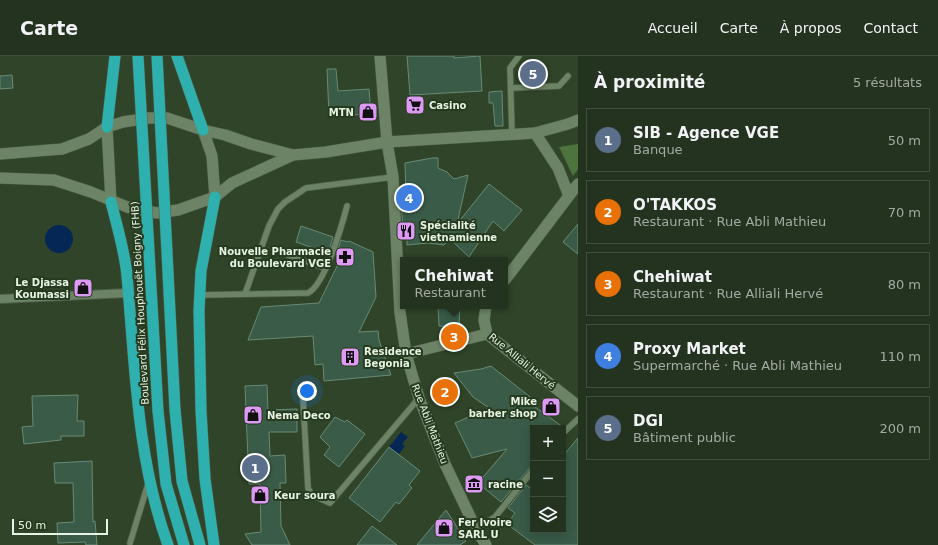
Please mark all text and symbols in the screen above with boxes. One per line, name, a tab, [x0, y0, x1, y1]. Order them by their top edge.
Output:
text: Carte	[20, 17, 78, 39]
text: Accueil	[648, 20, 698, 36]
text: Carte	[720, 20, 758, 36]
text: À propos	[780, 20, 842, 36]
text: Contact	[864, 20, 918, 36]
pin: 5	[520, 59, 546, 89]
text: À proximité	[594, 72, 705, 92]
text: 5 résultats	[853, 75, 922, 90]
supermarket icon: Casino	[404, 94, 426, 116]
place label: Casino	[429, 100, 467, 111]
shop icon: MTN	[357, 101, 379, 123]
place label: MTN	[329, 107, 354, 118]
text: SIB - Agence VGE	[633, 124, 779, 142]
text: 1	[603, 133, 613, 148]
text: 50 m	[888, 133, 921, 148]
text: Banque	[633, 142, 683, 157]
pin: 4	[396, 183, 422, 213]
text: O'TAKKOS	[633, 196, 717, 214]
street label: Boulevard Félix Houphouët Boigny (FHB)	[129, 201, 151, 405]
text: 2	[603, 205, 613, 220]
text: 70 m	[888, 205, 921, 220]
text: Restaurant · Rue Abli Mathieu	[633, 214, 826, 229]
restaurant icon: Spécialité vietnamienne	[395, 220, 417, 242]
place label: Spécialité vietnamienne	[420, 220, 497, 243]
place label: Nouvelle Pharmacie du Boulevard VGE	[219, 246, 331, 269]
pharmacy icon: Nouvelle Pharmacie du Boulevard VGE	[334, 246, 356, 268]
popup	[400, 257, 508, 309]
text: Chehiwat	[415, 267, 493, 285]
text: Chehiwat	[633, 268, 712, 286]
place label: Le Djassa Koumassi	[15, 277, 69, 300]
shop icon: Le Djassa Koumassi	[72, 277, 94, 299]
text: 3	[603, 277, 613, 292]
text: 80 m	[888, 277, 921, 292]
text: Restaurant	[415, 285, 486, 300]
text: Restaurant · Rue Alliali Hervé	[633, 286, 823, 301]
pin: 3	[441, 322, 467, 352]
street label: Rue Alliali Hervé	[487, 331, 557, 391]
text: Proxy Market	[633, 340, 746, 358]
building icon: Residence Begonia	[339, 346, 361, 368]
place label: Residence Begonia	[364, 346, 422, 369]
text: 4	[603, 349, 613, 364]
text: 110 m	[879, 349, 921, 364]
text: Supermarché · Rue Abli Mathieu	[633, 358, 842, 373]
pin: 2	[432, 377, 458, 407]
your location	[297, 381, 317, 401]
street label: Rue Abli Mathieu	[410, 383, 450, 465]
place label: Mike barber shop	[469, 396, 537, 419]
shop icon: Mike barber shop	[540, 396, 562, 418]
shop icon: Nema Deco	[242, 404, 264, 426]
place label: Nema Deco	[267, 410, 331, 421]
text: DGI	[633, 412, 663, 430]
text: 5	[603, 421, 613, 436]
text: 200 m	[879, 421, 921, 436]
map controls	[530, 425, 566, 533]
button: +	[530, 425, 566, 461]
text: Bâtiment public	[633, 430, 736, 445]
pin: 1	[242, 453, 268, 483]
button: −	[530, 461, 566, 497]
museum icon: racine	[463, 473, 485, 495]
place label: racine	[488, 479, 523, 490]
shop icon: Keur soura	[249, 484, 271, 506]
place label: Keur soura	[274, 490, 336, 501]
button: layers	[530, 497, 566, 533]
scale bar	[12, 517, 108, 536]
shop icon: Fer Ivoire SARL U	[433, 517, 455, 539]
place label: Fer Ivoire SARL U	[458, 517, 512, 540]
text: 50 m	[18, 519, 46, 532]

